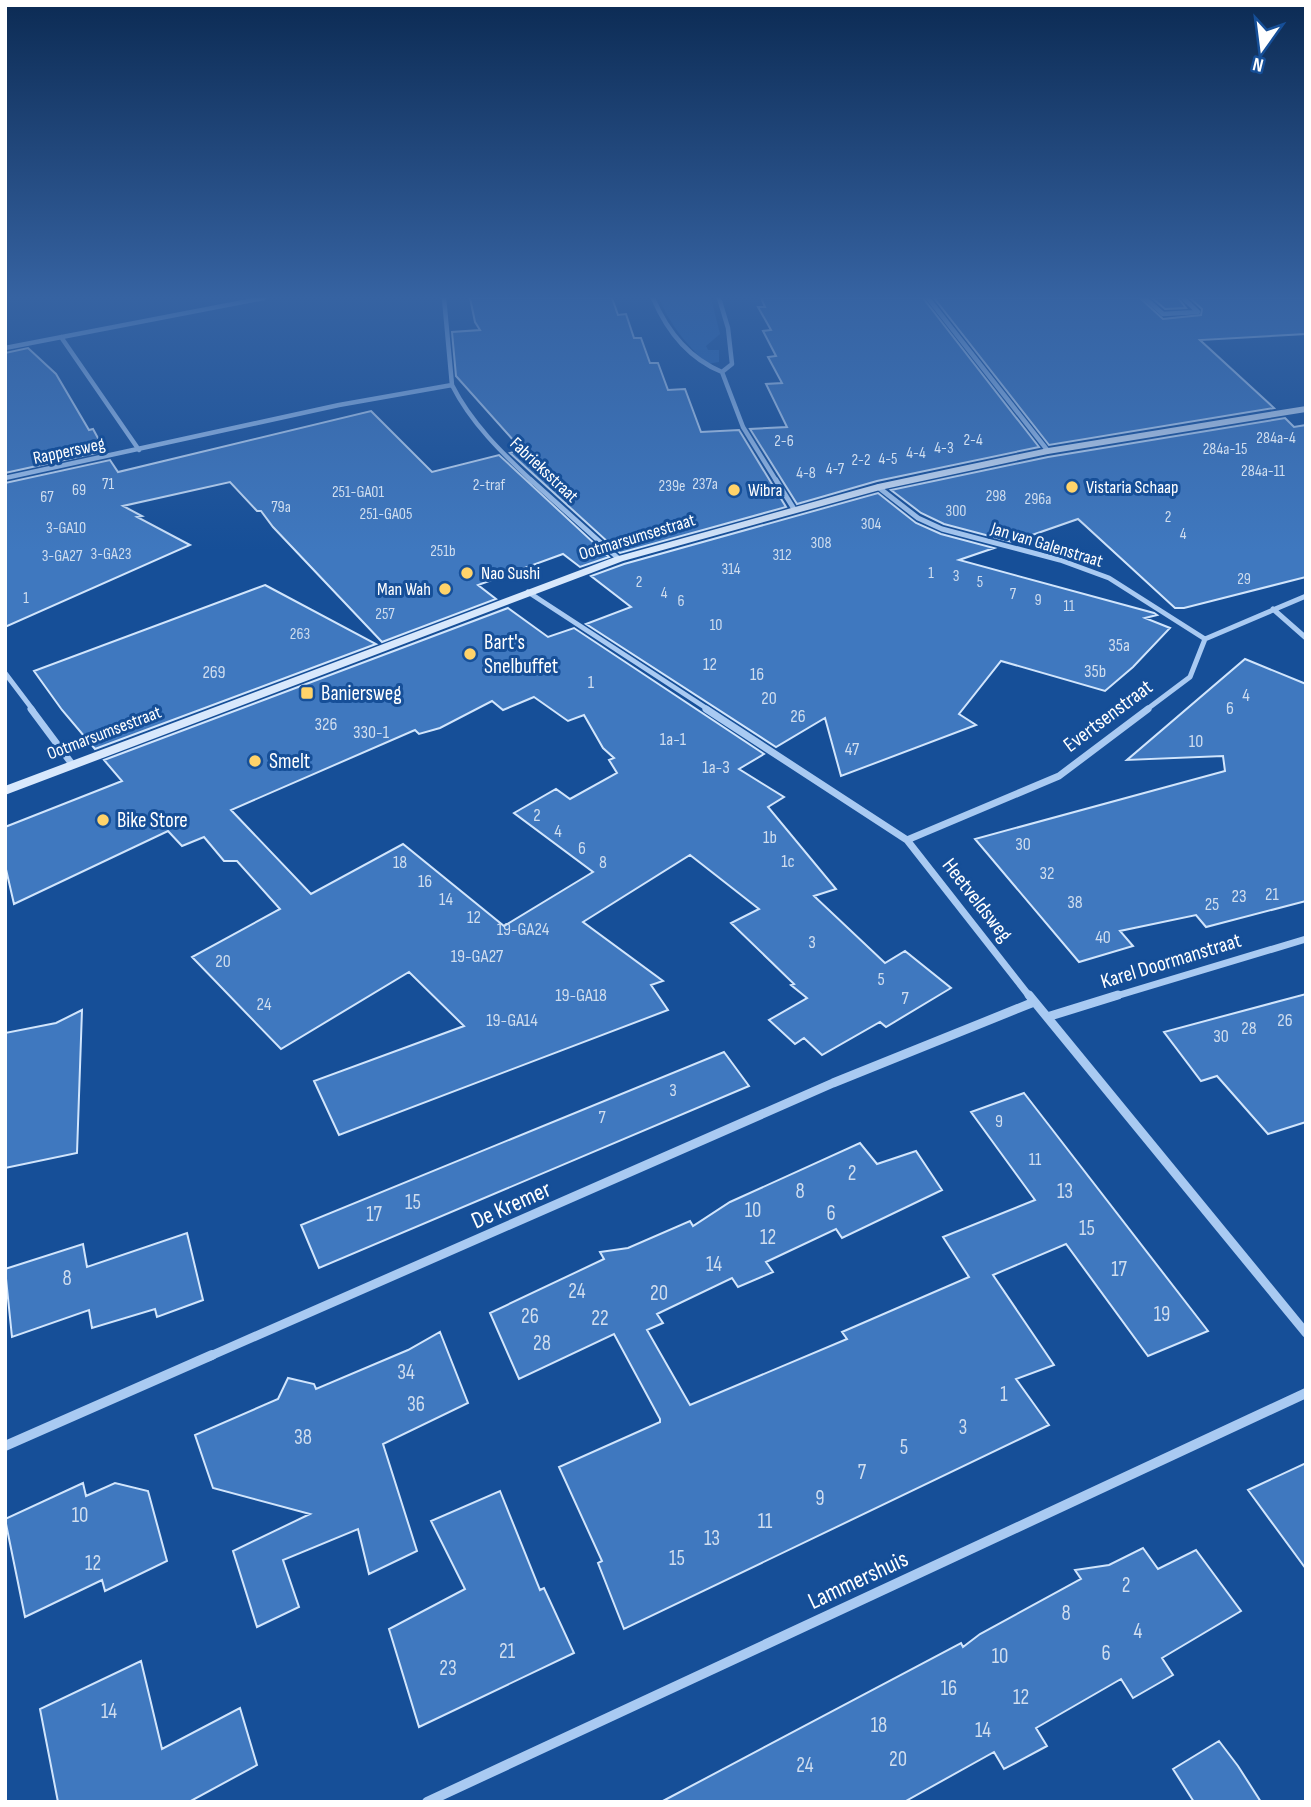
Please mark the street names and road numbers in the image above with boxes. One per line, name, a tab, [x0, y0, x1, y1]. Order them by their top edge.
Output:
street label: Rappersweg	[31, 433, 107, 469]
street label: Fabrieksstraat	[505, 433, 583, 507]
street label: Ootmarsumsestraat	[576, 509, 698, 565]
street label: Jan van Galenstraat	[988, 518, 1106, 572]
street label: Evertsenstraat	[1059, 674, 1157, 758]
street label: Ootmarsumsestraat	[44, 701, 165, 764]
street label: Heetveldsweg	[937, 853, 1017, 947]
street label: Karel Doormanstraat	[1098, 928, 1244, 994]
street label: De Kremer	[467, 1175, 555, 1235]
street label: Lammershuis	[803, 1544, 913, 1616]

